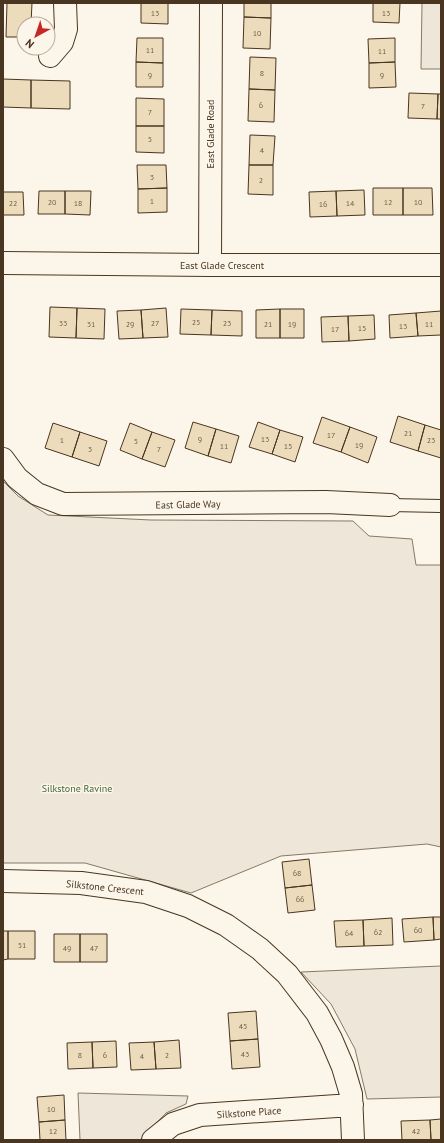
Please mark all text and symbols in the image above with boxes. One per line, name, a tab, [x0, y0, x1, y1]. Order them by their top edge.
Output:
house number: 13	[151, 8, 159, 18]
house number: 13	[382, 8, 390, 18]
north arrow	[16, 16, 56, 56]
house number: 10	[253, 28, 262, 38]
text: N	[22, 36, 37, 51]
house number: 11	[146, 45, 154, 55]
house number: 11	[378, 46, 386, 56]
house number: 8	[260, 68, 264, 78]
house number: 9	[148, 70, 152, 80]
house number: 9	[380, 70, 384, 80]
street label: East Glade Road	[204, 100, 217, 168]
house number: 6	[259, 100, 263, 110]
house number: 7	[421, 101, 425, 111]
house number: 7	[148, 107, 152, 117]
house number: 5	[148, 134, 152, 144]
house number: 4	[260, 145, 265, 155]
house number: 3	[150, 172, 154, 182]
house number: 2	[259, 175, 263, 185]
house number: 1	[150, 196, 154, 206]
house number: 20	[48, 197, 57, 207]
house number: 12	[384, 197, 392, 207]
house number: 10	[414, 197, 423, 207]
house number: 22	[9, 198, 17, 208]
house number: 18	[74, 198, 82, 208]
house number: 14	[346, 198, 355, 208]
house number: 16	[319, 199, 327, 209]
street label: East Glade Crescent	[180, 259, 265, 272]
house number: 25	[192, 317, 200, 327]
house number: 33	[59, 318, 67, 328]
house number: 27	[151, 318, 159, 328]
house number: 23	[223, 318, 231, 328]
house number: 31	[87, 319, 95, 329]
house number: 29	[126, 319, 134, 329]
house number: 21	[264, 319, 272, 329]
house number: 19	[288, 319, 296, 329]
house number: 11	[425, 319, 433, 329]
house number: 13	[399, 321, 407, 331]
house number: 15	[358, 323, 366, 333]
house number: 17	[331, 324, 339, 334]
house number: 21	[404, 428, 412, 438]
house number: 17	[327, 430, 335, 440]
house number: 9	[198, 434, 202, 444]
house number: 13	[261, 434, 269, 444]
house number: 1	[60, 435, 64, 445]
house number: 23	[427, 435, 435, 445]
house number: 5	[134, 436, 138, 446]
house number: 19	[355, 440, 363, 450]
house number: 11	[220, 441, 228, 451]
house number: 15	[284, 441, 292, 451]
house number: 3	[88, 444, 92, 454]
house number: 7	[157, 444, 161, 454]
street label: East Glade Way	[155, 497, 221, 512]
park label: Silkstone Ravine	[42, 782, 112, 795]
house number: 68	[293, 868, 301, 878]
street label: Silkstone Crescent	[65, 877, 145, 898]
house number: 66	[296, 894, 304, 904]
house number: 60	[414, 925, 423, 935]
house number: 62	[374, 927, 382, 937]
house number: 64	[345, 928, 354, 938]
house number: 51	[18, 940, 26, 950]
house number: 49	[63, 943, 71, 953]
house number: 47	[90, 943, 98, 953]
house number: 45	[239, 1021, 247, 1031]
house number: 43	[241, 1049, 249, 1059]
house number: 8	[78, 1050, 82, 1060]
house number: 6	[103, 1050, 107, 1060]
house number: 2	[165, 1050, 169, 1060]
house number: 4	[140, 1051, 145, 1061]
house number: 10	[47, 1104, 56, 1114]
street label: Silkstone Place	[216, 1104, 282, 1121]
house number: 12	[49, 1126, 57, 1136]
house number: 42	[412, 1126, 420, 1136]

